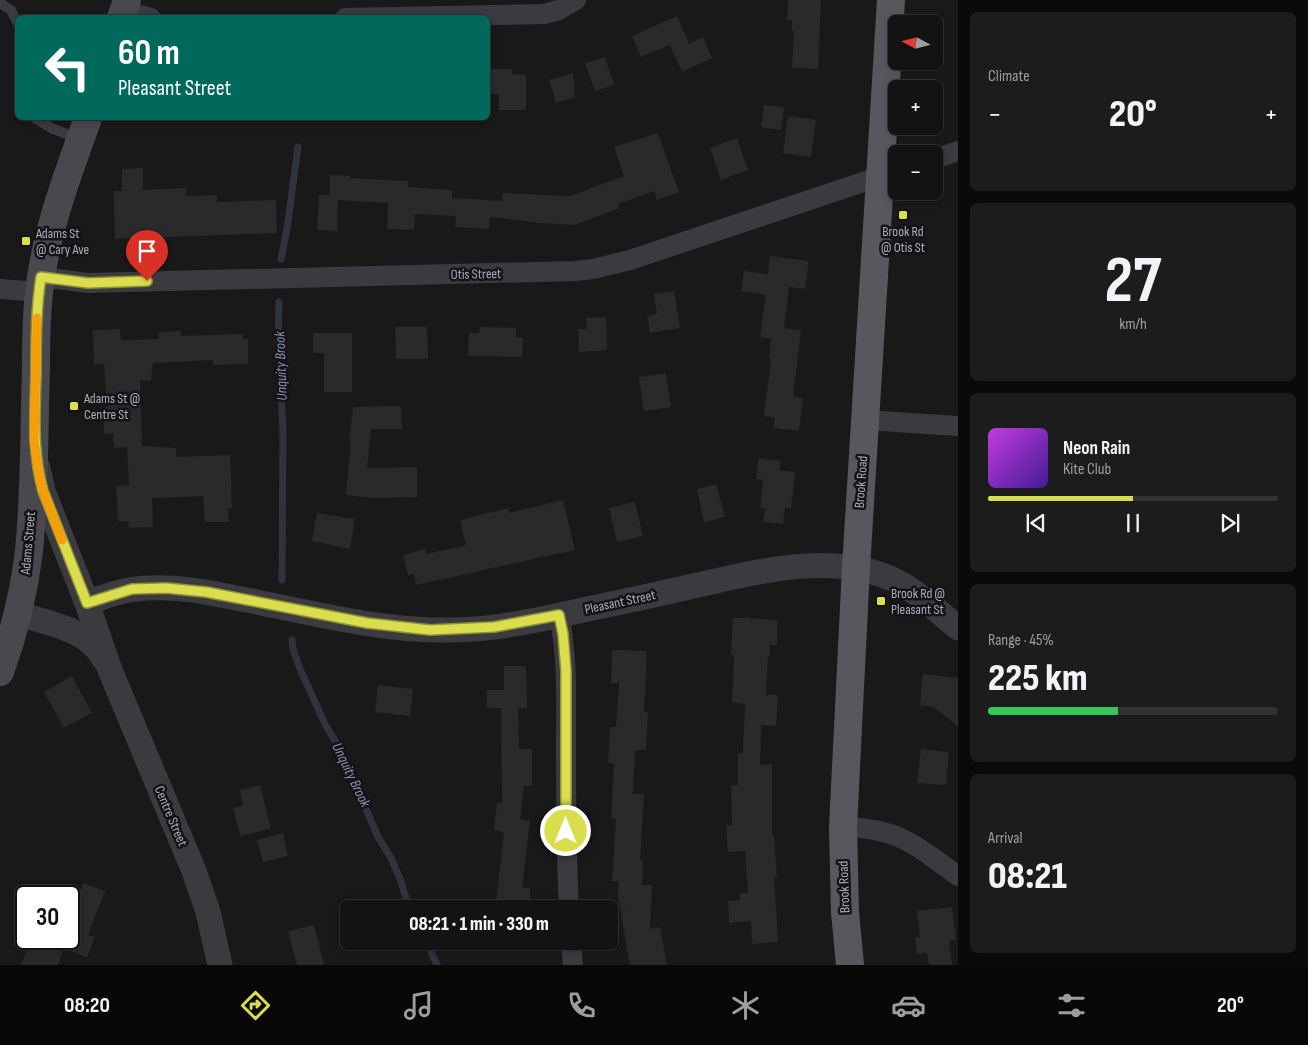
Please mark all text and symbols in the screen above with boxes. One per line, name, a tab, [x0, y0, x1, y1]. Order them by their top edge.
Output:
north arrow	[888, 15, 942, 70]
map controls	[888, 15, 943, 200]
text: 60 m	[118, 32, 180, 75]
icon: left	[35, 35, 100, 100]
text: Climate	[988, 67, 1030, 86]
text: Pleasant Street	[118, 75, 231, 102]
button: +	[888, 80, 943, 135]
text: 20°	[1109, 92, 1157, 137]
text: −	[988, 98, 1002, 131]
text: +	[1264, 98, 1278, 131]
button: −	[888, 145, 943, 200]
marker: Brook Rd @ Otis St	[897, 209, 909, 221]
place label: Brook Rd @ Otis St	[881, 223, 925, 256]
place label: Adams St @ Cary Ave	[35, 225, 89, 258]
pin	[126, 230, 168, 281]
marker: Adams St @ Cary Ave	[20, 235, 32, 247]
icon: arrive	[133, 237, 161, 265]
text: 27	[1105, 243, 1161, 321]
street label: Otis Street	[451, 265, 501, 283]
text: km/h	[1119, 315, 1147, 334]
water label: Unquity Brook	[270, 331, 292, 401]
place label: Adams St @ Centre St	[83, 390, 140, 423]
marker: Adams St @ Centre St	[68, 400, 80, 412]
text: Neon Rain	[1063, 437, 1130, 460]
street label: Brook Road	[851, 455, 871, 509]
text: Kite Club	[1063, 460, 1111, 479]
icon: previous	[1022, 509, 1050, 537]
icon: pause	[1119, 509, 1147, 537]
icon: next	[1216, 509, 1244, 537]
street label: Adams Street	[17, 511, 39, 576]
place label: Brook Rd @ Pleasant St	[891, 585, 945, 618]
street label: Pleasant Street	[583, 586, 657, 618]
marker: Brook Rd @ Pleasant St	[875, 595, 887, 607]
text: Range · 45%	[988, 631, 1054, 650]
text: 225 km	[988, 656, 1088, 701]
water label: Unquity Brook	[327, 740, 375, 811]
street label: Centre Street	[151, 783, 191, 849]
position arrow	[539, 804, 591, 856]
text: Arrival	[988, 829, 1022, 848]
text: 08:21	[988, 854, 1067, 899]
street label: Brook Road	[835, 860, 853, 914]
speed limit sign: 30	[15, 885, 80, 950]
text: 08:21 · 1 min · 330 m	[409, 913, 549, 936]
icon: directions	[238, 988, 273, 1023]
icon: music	[401, 988, 436, 1023]
icon: phone	[564, 988, 599, 1023]
icon: climate	[728, 988, 763, 1023]
icon: car	[891, 988, 926, 1023]
icon: filters	[1054, 988, 1089, 1023]
text: 08:20	[64, 992, 110, 1019]
text: 20°	[1217, 992, 1244, 1019]

